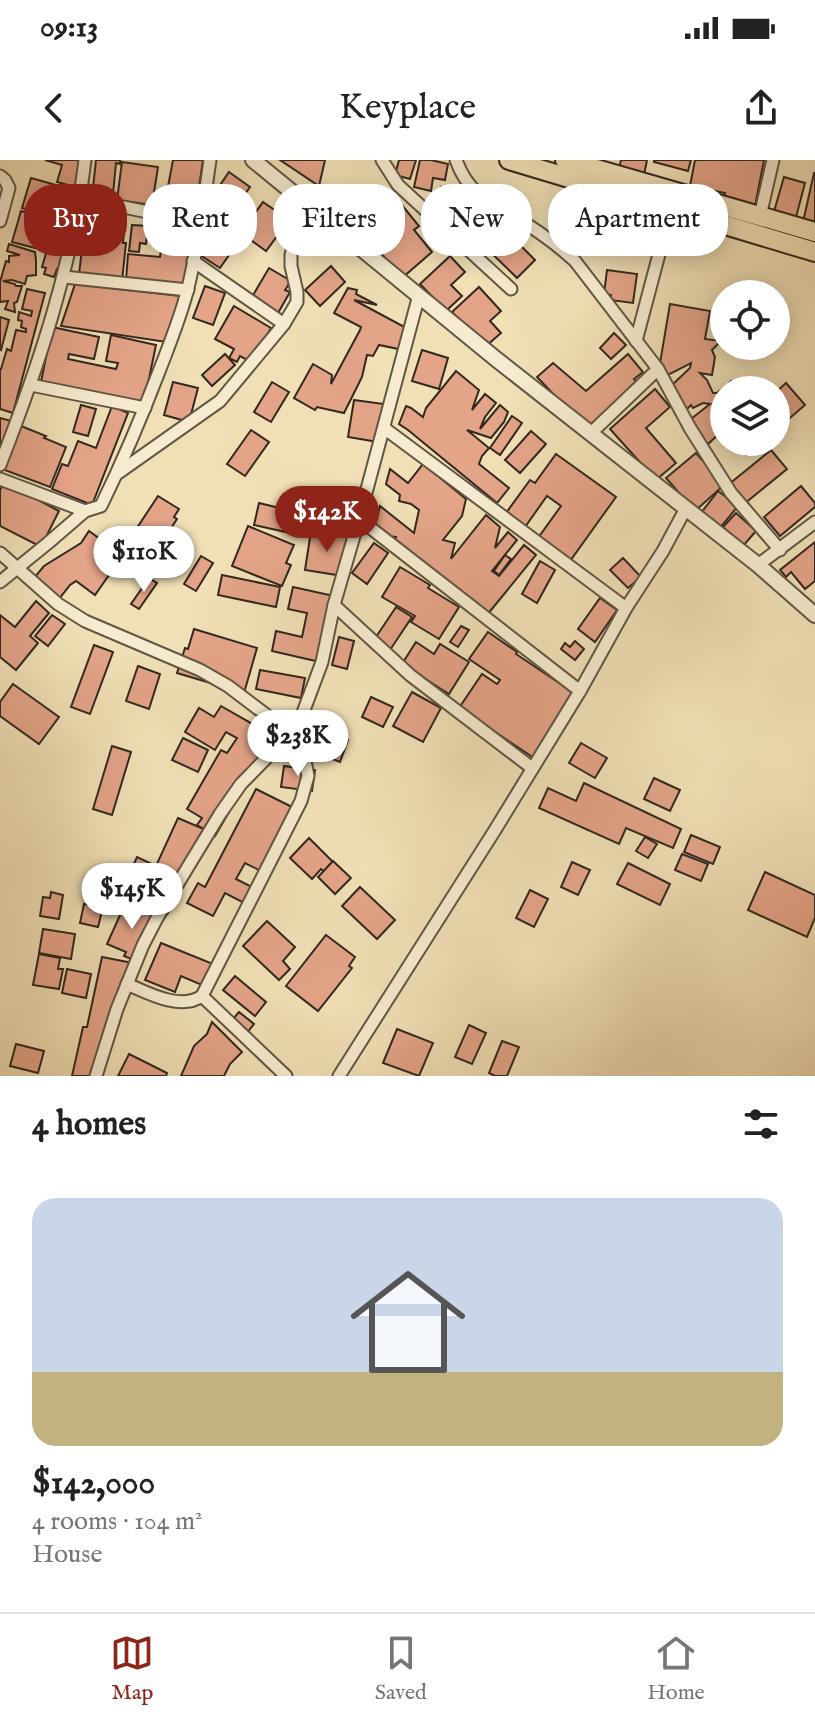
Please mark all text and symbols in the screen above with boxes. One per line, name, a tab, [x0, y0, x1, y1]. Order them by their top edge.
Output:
text: 09:13	[40, 9, 98, 47]
text: Keyplace	[339, 85, 476, 131]
icon: back	[32, 86, 76, 130]
icon: share	[739, 86, 783, 130]
chip: Buy	[24, 184, 127, 256]
chip: Rent	[143, 184, 257, 256]
chip: Filters	[273, 184, 405, 256]
chip: New	[421, 184, 532, 256]
chip: Apartment	[548, 184, 728, 256]
map controls	[710, 280, 790, 456]
button: locate	[710, 280, 790, 360]
button: layers	[710, 376, 790, 456]
pin: $142K	[271, 486, 383, 554]
text: $142K	[293, 495, 361, 528]
pin: $110K	[88, 526, 200, 594]
text: $110K	[111, 535, 177, 568]
pin: $238K	[242, 710, 354, 778]
text: $238K	[265, 719, 331, 752]
pin: $145K	[76, 863, 188, 931]
text: $145K	[100, 872, 164, 905]
icon: filters	[739, 1102, 783, 1146]
text: 4 homes	[32, 1103, 146, 1146]
icon: home	[336, 1250, 480, 1394]
text: $142,000	[32, 1462, 155, 1505]
text: 4 rooms · 104 m²	[32, 1505, 202, 1538]
text: House	[32, 1538, 102, 1571]
tab: Map	[110, 1631, 154, 1707]
tab: Saved	[375, 1631, 427, 1707]
tab: Home	[647, 1631, 705, 1707]

